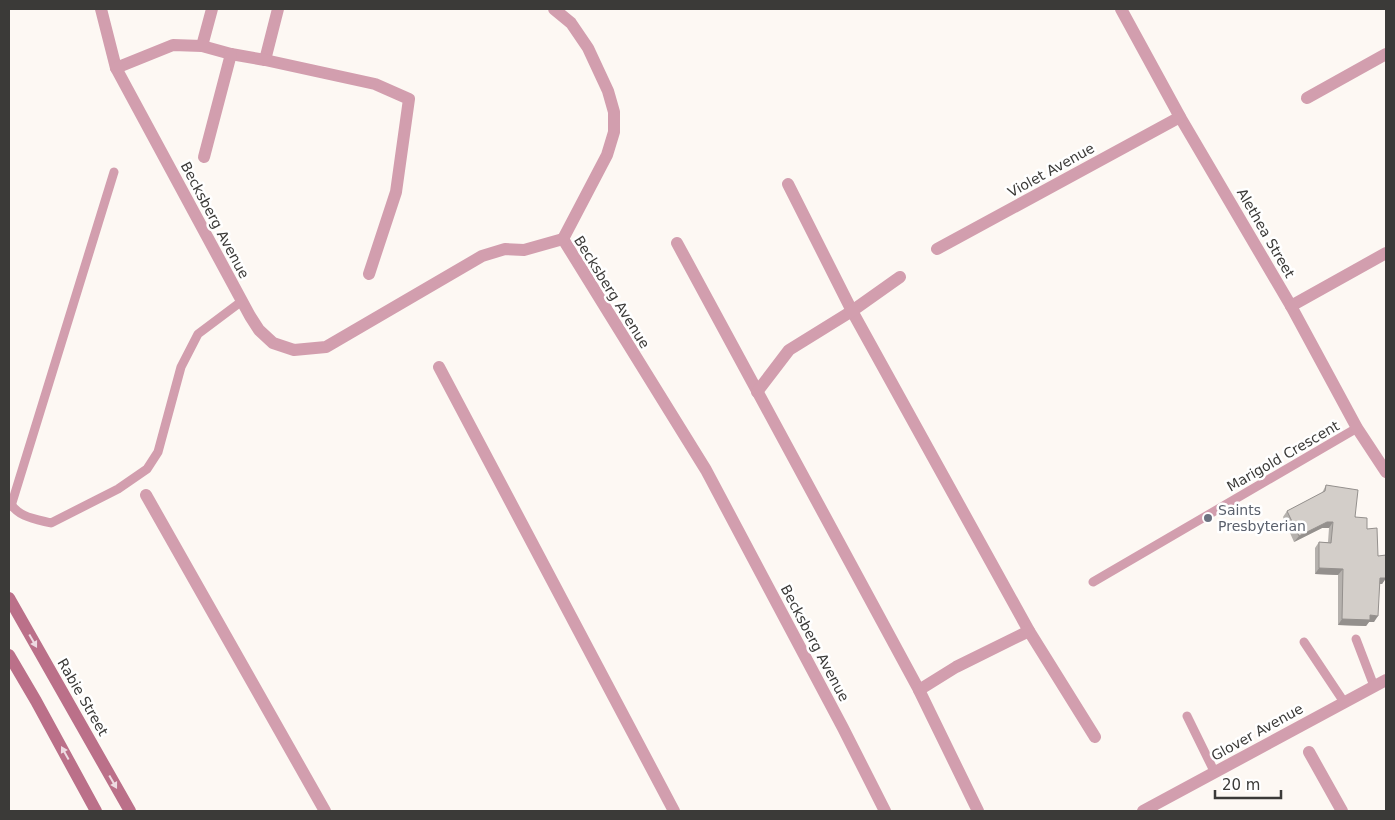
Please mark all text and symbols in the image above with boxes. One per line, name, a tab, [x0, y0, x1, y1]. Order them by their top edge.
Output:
street label: Violet Avenue	[1005, 140, 1097, 200]
street label: Becksberg Avenue	[177, 159, 253, 281]
street label: Alethea Street	[1234, 185, 1298, 281]
street label: Becksberg Avenue	[571, 233, 653, 351]
street label: Marigold Crescent	[1224, 417, 1342, 495]
place label: Saints Presbyterian	[1218, 502, 1306, 534]
marker: Saints Presbyterian	[1202, 512, 1214, 524]
street label: Becksberg Avenue	[777, 582, 853, 704]
one-way arrow	[29, 633, 37, 648]
street label: Rabie Street	[54, 656, 112, 739]
street label: Glover Avenue	[1208, 700, 1306, 764]
one-way arrow	[60, 746, 69, 760]
scale bar	[1215, 768, 1281, 800]
one-way arrow	[109, 775, 118, 788]
text: 20 m	[1222, 776, 1260, 794]

